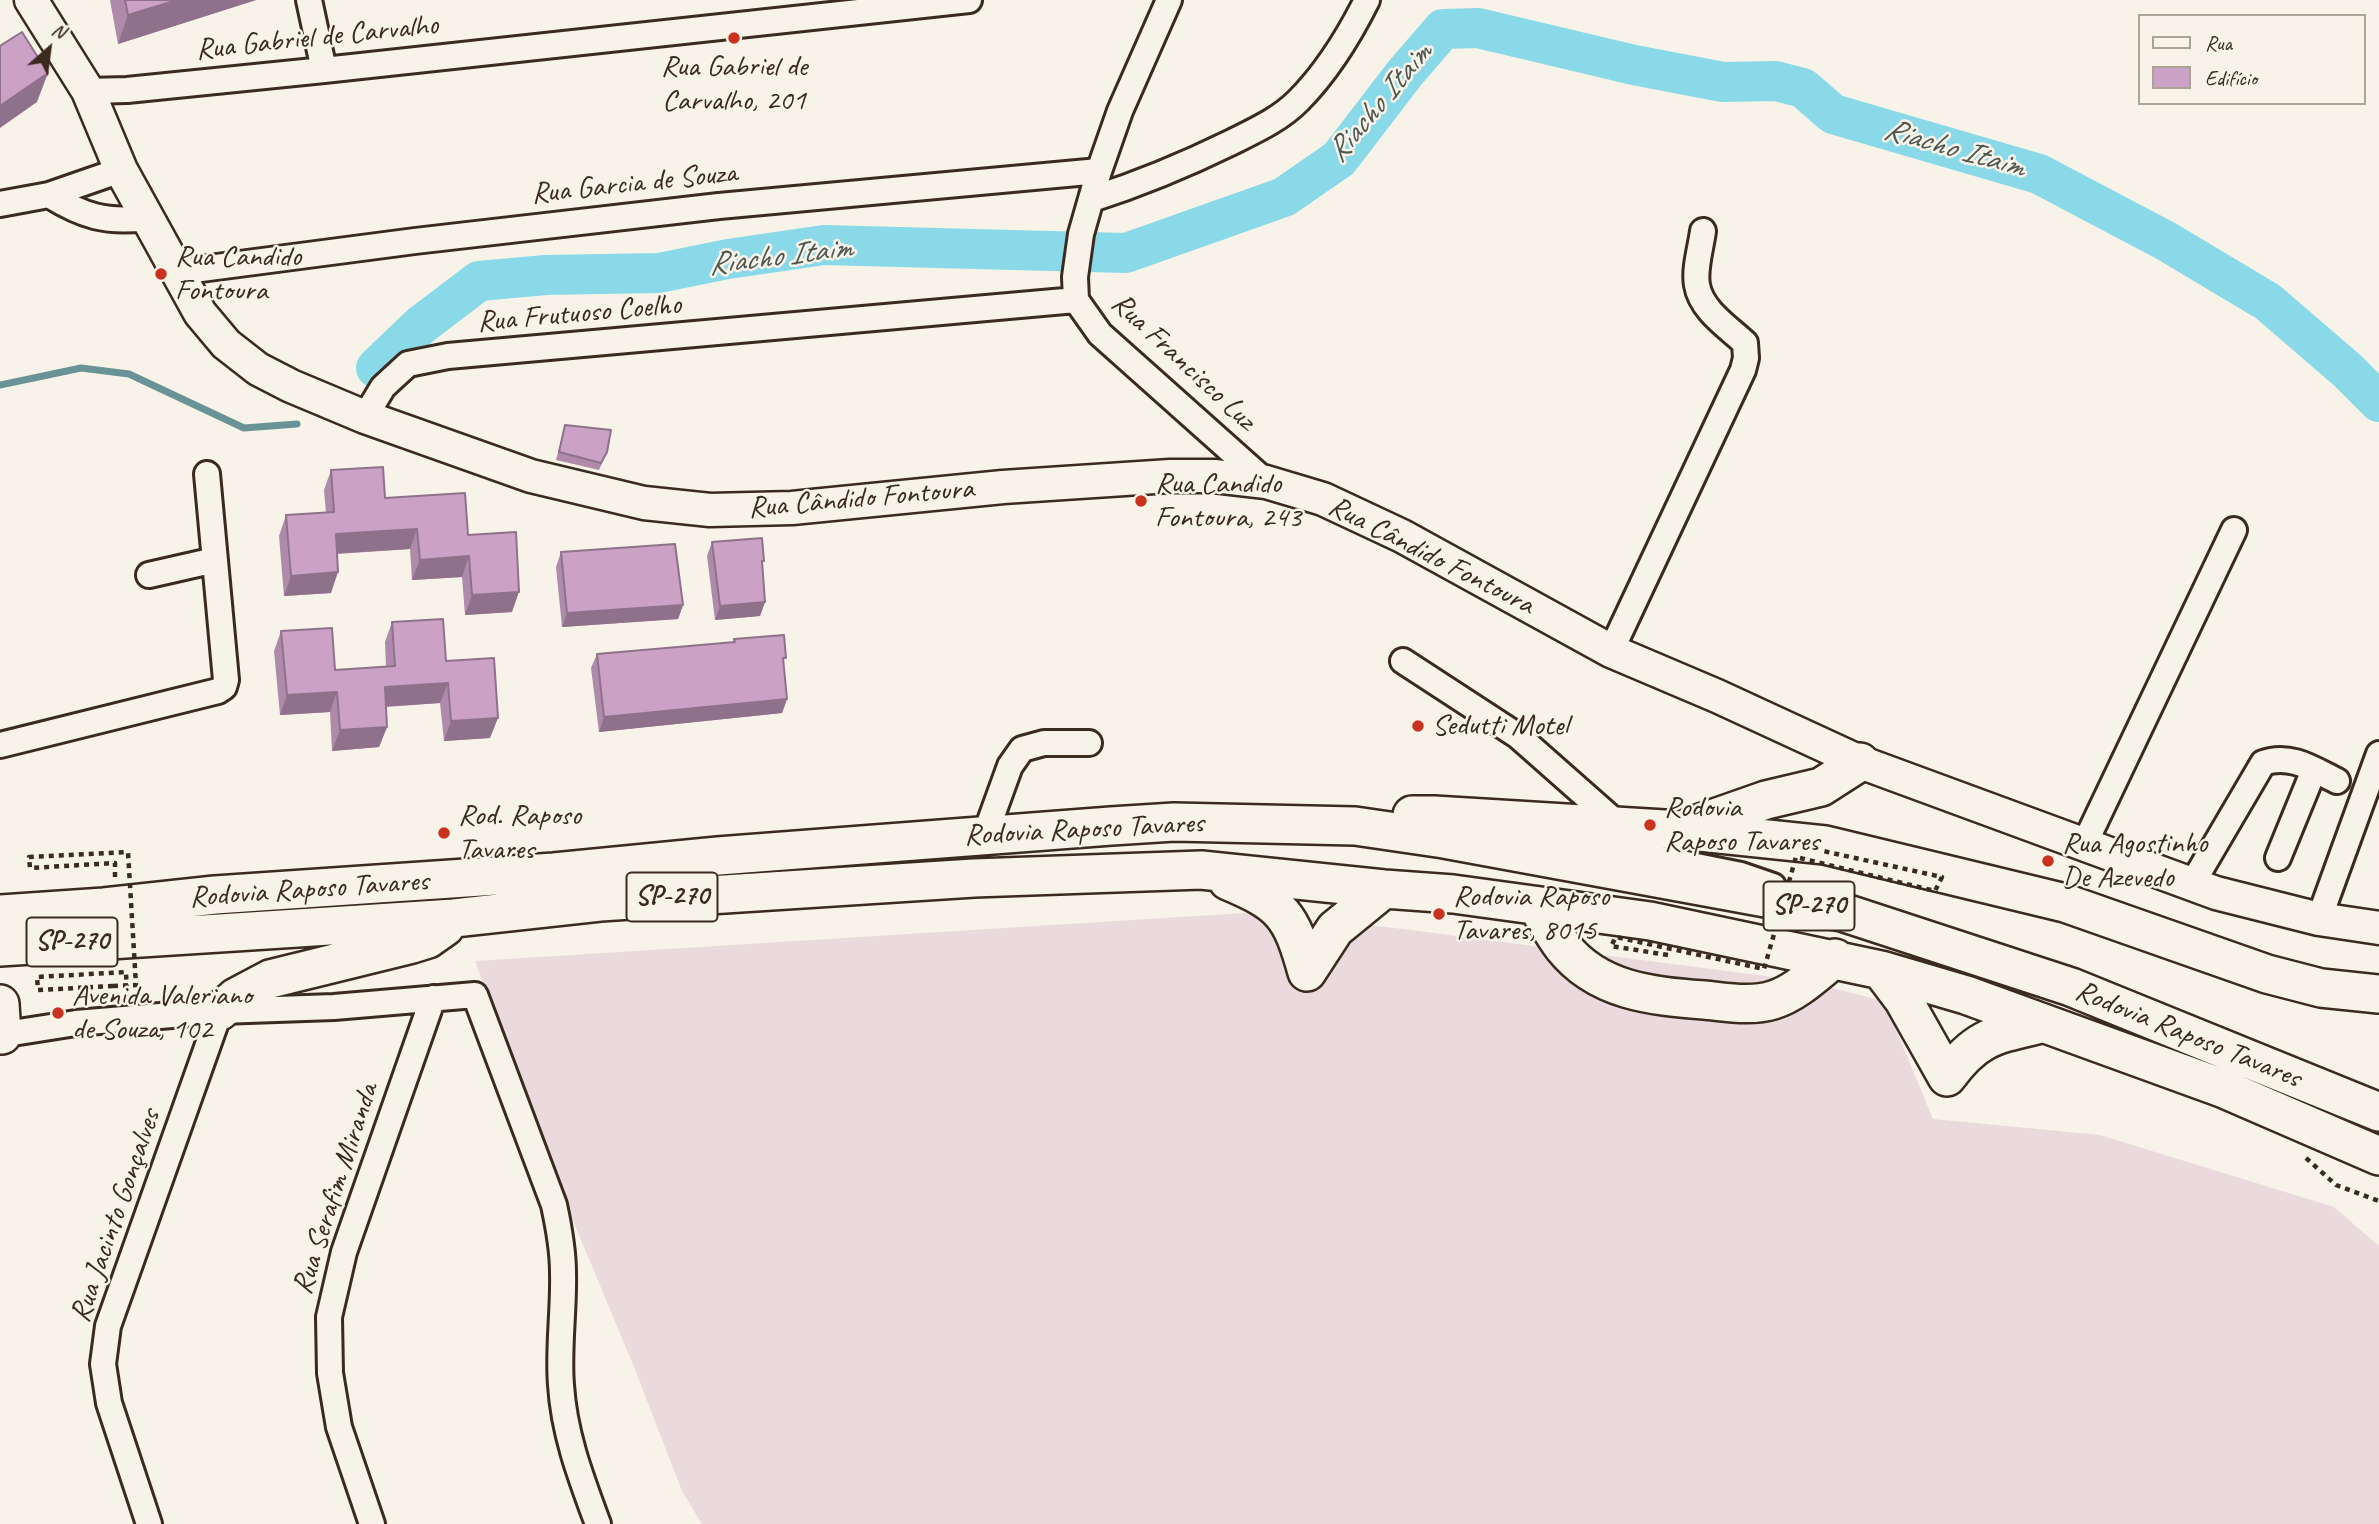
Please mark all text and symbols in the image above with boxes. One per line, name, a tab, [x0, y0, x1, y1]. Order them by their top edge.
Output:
street label: Rua Gabriel de Carvalho	[194, 7, 440, 69]
north arrow	[14, 14, 84, 84]
legend	[2138, 14, 2365, 105]
text: N	[48, 17, 70, 44]
marker: Rua Gabriel de Carvalho, 201	[726, 30, 742, 46]
text: Rua	[2205, 30, 2232, 56]
water label: Riacho Itaim	[1319, 35, 1441, 171]
place label: Rua Gabriel de Carvalho, 201	[661, 49, 807, 119]
text: Edifício	[2205, 65, 2257, 91]
water label: Riacho Itaim	[1879, 111, 2029, 187]
street label: Rua Garcia de Souza	[530, 155, 738, 213]
water label: Riacho Itaim	[706, 229, 854, 285]
place label: Rua Candido Fontoura	[175, 239, 301, 310]
marker: Rua Candido Fontoura	[153, 266, 169, 282]
street label: Rua Francisco Luz	[1103, 286, 1263, 438]
street label: Rua Frutuoso Coelho	[476, 287, 682, 341]
place label: Rua Candido Fontoura, 243	[1155, 466, 1301, 536]
street label: Rua Cândido Fontoura	[747, 471, 975, 527]
street label: Rua Cândido Fontoura	[1322, 489, 1540, 623]
marker: Rua Candido Fontoura, 243	[1133, 493, 1149, 509]
place label: Sedutti Motel	[1432, 708, 1568, 744]
marker: Sedutti Motel	[1410, 718, 1426, 734]
place label: Rodovia Raposo Tavares	[1664, 790, 1819, 860]
place label: Rod. Raposo Tavares	[458, 798, 581, 868]
street label: Rodovia Raposo Tavares	[963, 806, 1205, 854]
marker: Rodovia Raposo Tavares	[1642, 817, 1658, 833]
marker: Rod. Raposo Tavares	[436, 825, 452, 841]
place label: Rua Agostinho De Azevedo	[2062, 826, 2207, 896]
marker: Rua Agostinho De Azevedo	[2040, 853, 2056, 869]
street label: Rodovia Raposo Tavares	[188, 864, 430, 916]
road number: SP-270	[626, 872, 718, 922]
place label: Rodovia Raposo Tavares, 8015	[1453, 879, 1609, 950]
road number: SP-270	[1764, 881, 1854, 930]
marker: Rodovia Raposo Tavares, 8015	[1431, 906, 1447, 922]
road number: SP-270	[27, 918, 118, 967]
street label: Rodovia Raposo Tavares	[2070, 973, 2306, 1097]
place label: Avenida Valeriano de Souza, 102	[72, 978, 252, 1048]
marker: Avenida Valeriano de Souza, 102	[50, 1005, 66, 1021]
street label: Rua Serafim Miranda	[285, 1079, 387, 1299]
street label: Rua Jacinto Gonçalves	[63, 1105, 169, 1327]

